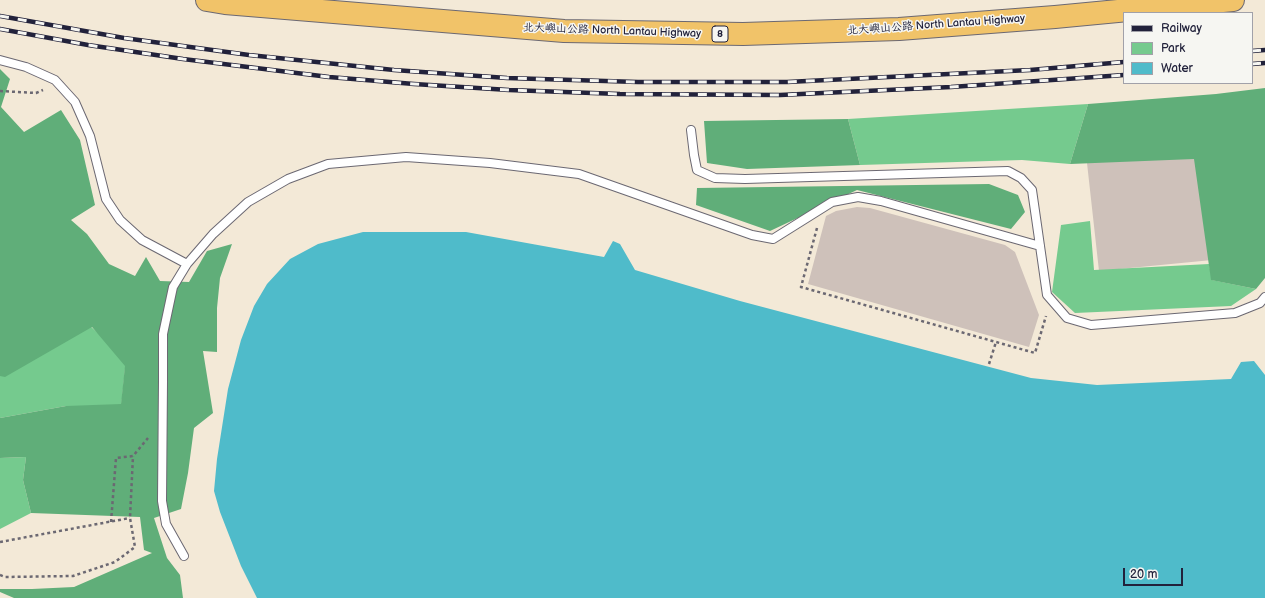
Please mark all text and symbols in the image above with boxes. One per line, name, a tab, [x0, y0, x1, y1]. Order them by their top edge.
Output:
street label: 北大嶼山公路 North Lantau Highway	[847, 12, 1025, 38]
legend	[1123, 12, 1253, 84]
street label: 北大嶼山公路 North Lantau Highway	[523, 21, 701, 41]
text: Railway	[1161, 21, 1202, 36]
road number: 8	[712, 26, 728, 42]
text: Park	[1161, 41, 1185, 56]
text: Water	[1161, 61, 1193, 76]
scale bar	[1125, 560, 1185, 586]
text: 20 m	[1130, 567, 1157, 582]

